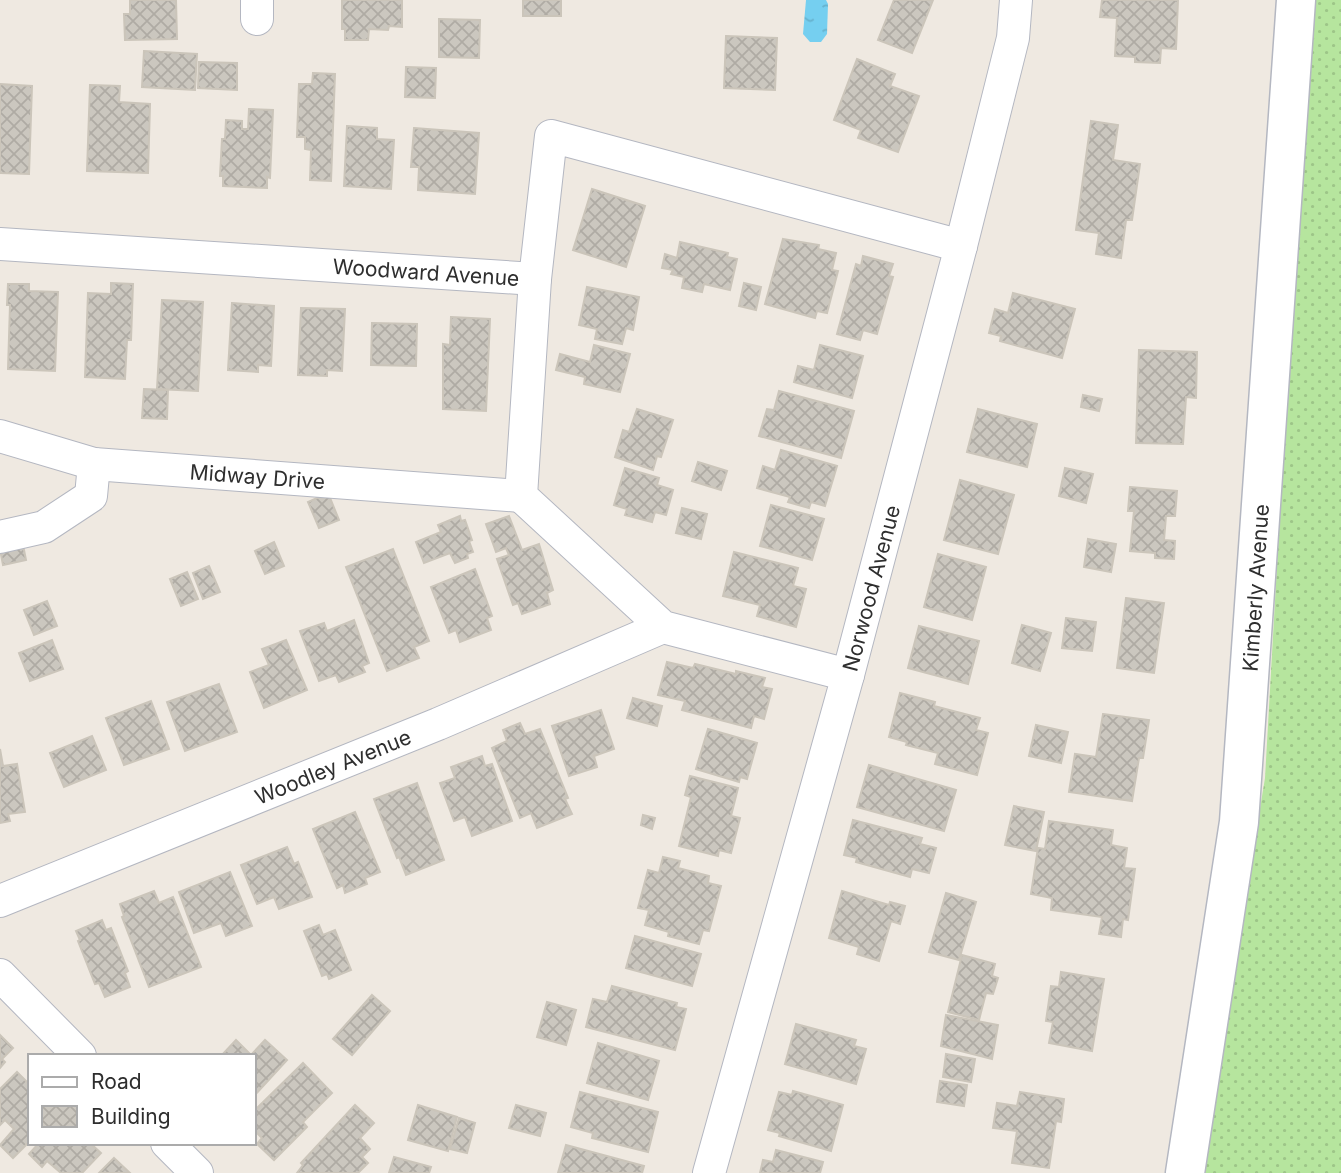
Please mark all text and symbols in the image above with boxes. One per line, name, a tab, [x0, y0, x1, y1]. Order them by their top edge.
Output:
street label: Woodward Avenue	[332, 253, 520, 290]
street label: Midway Drive	[189, 459, 326, 494]
street label: Norwood Avenue	[837, 502, 905, 674]
street label: Kimberly Avenue	[1237, 503, 1274, 672]
street label: Woodley Avenue	[251, 724, 415, 809]
legend	[28, 1054, 256, 1145]
text: Road	[91, 1069, 142, 1094]
text: Building	[91, 1104, 171, 1129]

